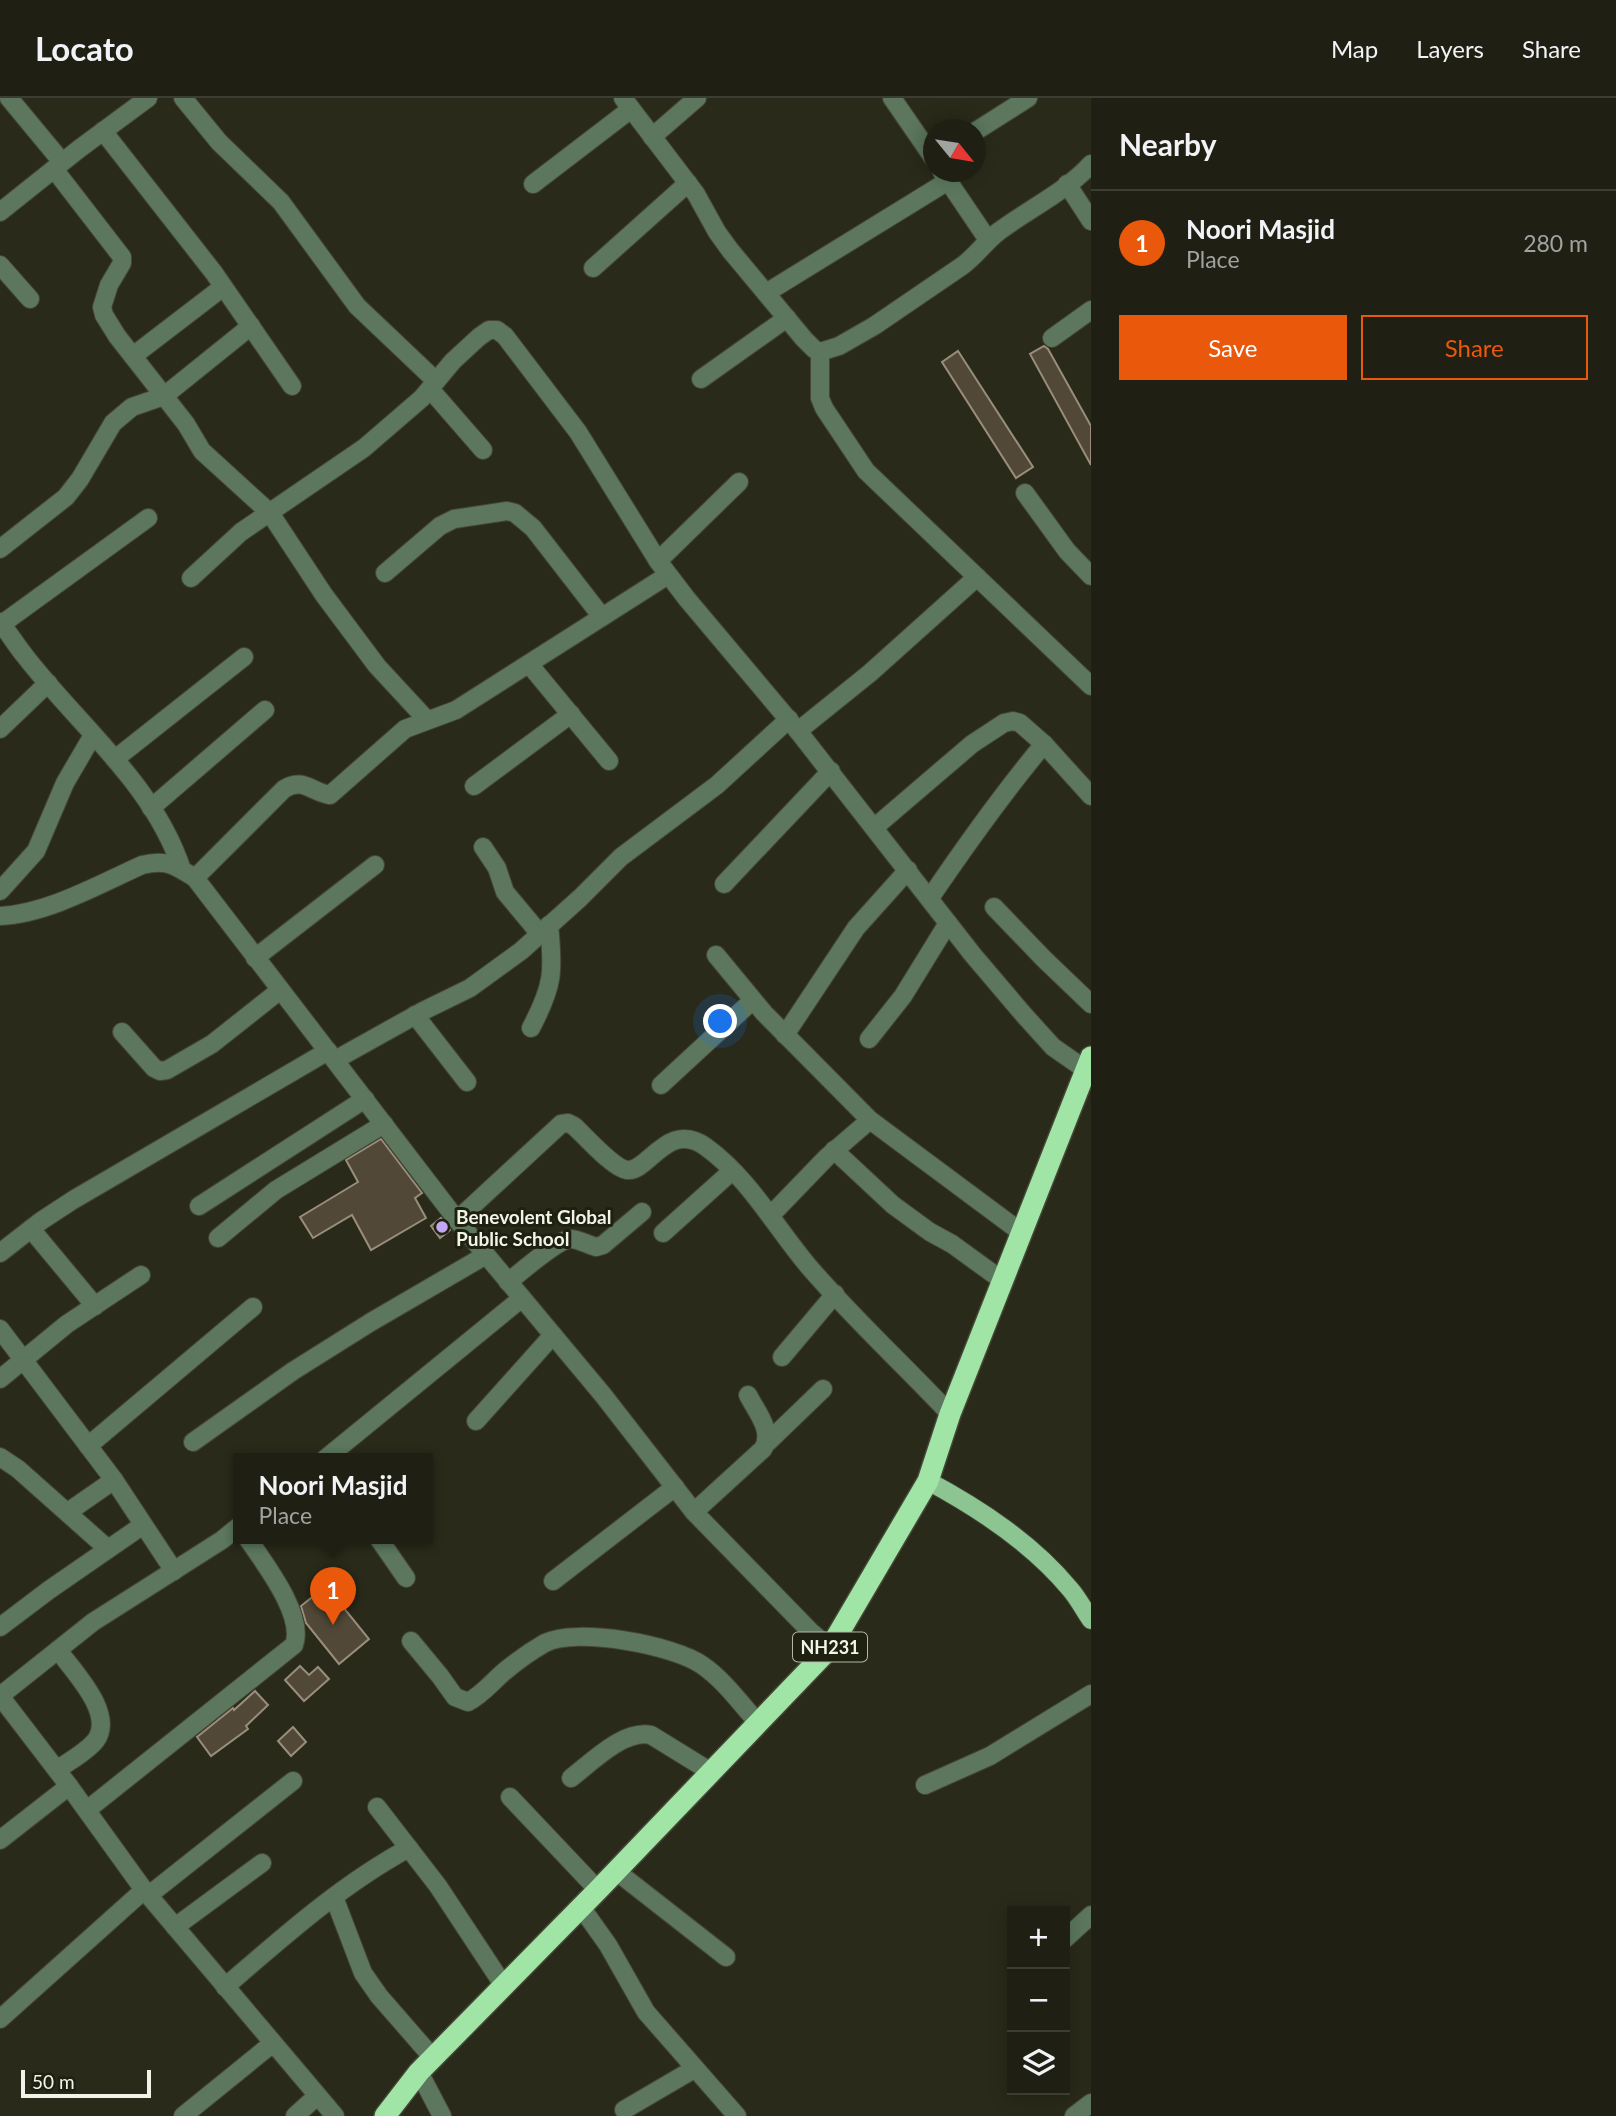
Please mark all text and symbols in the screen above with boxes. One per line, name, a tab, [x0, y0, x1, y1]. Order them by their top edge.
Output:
text: Locato	[35, 28, 134, 68]
text: Map	[1331, 34, 1378, 63]
text: Layers	[1416, 34, 1484, 63]
text: Share	[1522, 34, 1581, 63]
north arrow	[923, 119, 986, 182]
text: Nearby	[1119, 126, 1217, 162]
text: Noori Masjid	[1186, 213, 1335, 245]
text: 1	[1135, 229, 1149, 257]
text: 280 m	[1523, 229, 1588, 257]
text: Place	[1186, 245, 1240, 273]
button: Save	[1119, 315, 1347, 380]
button: Share	[1361, 315, 1588, 380]
your location	[703, 1004, 737, 1038]
place label: Benevolent Global Public School	[456, 1205, 611, 1250]
marker: Benevolent Global Public School	[434, 1219, 450, 1235]
popup	[233, 1453, 433, 1544]
text: Noori Masjid	[259, 1469, 407, 1501]
text: Place	[259, 1501, 312, 1529]
pin: 1	[310, 1567, 356, 1625]
road number: NH231	[793, 1632, 867, 1662]
map controls	[1007, 1906, 1070, 2095]
button: +	[1007, 1906, 1070, 1969]
button: −	[1007, 1969, 1070, 2032]
button: layers	[1007, 2032, 1070, 2095]
scale bar	[21, 2067, 150, 2099]
text: 50 m	[32, 2070, 75, 2093]

